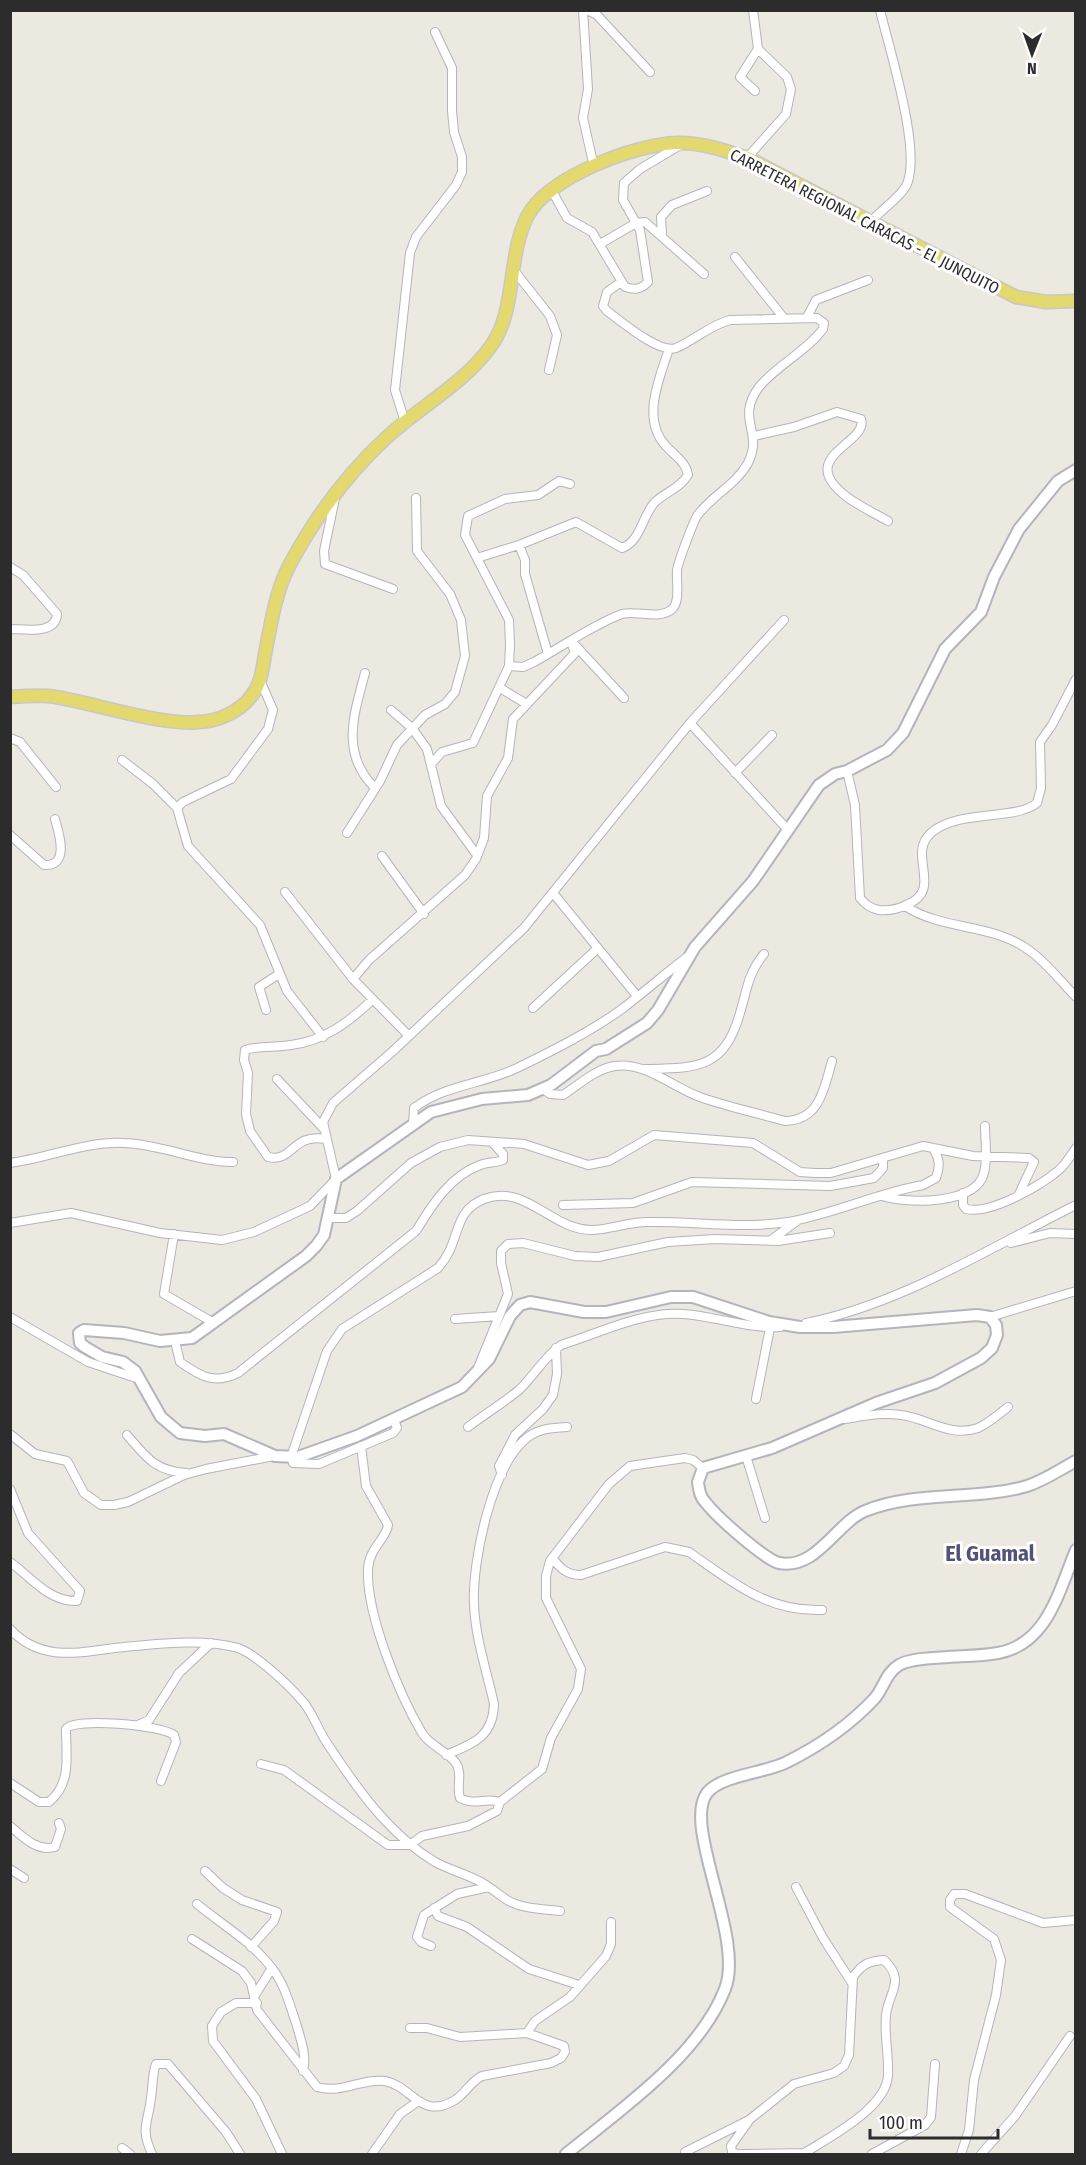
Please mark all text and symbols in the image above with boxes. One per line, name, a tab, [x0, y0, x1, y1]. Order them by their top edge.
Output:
north arrow	[1002, 24, 1062, 84]
text: N	[1027, 59, 1037, 78]
street label: CARRETERA REGIONAL CARACAS - EL JUNQUITO	[727, 145, 1003, 298]
district label: El Guamal	[945, 1540, 1036, 1567]
scale bar	[870, 2102, 998, 2140]
text: 100 m	[879, 2112, 923, 2134]

